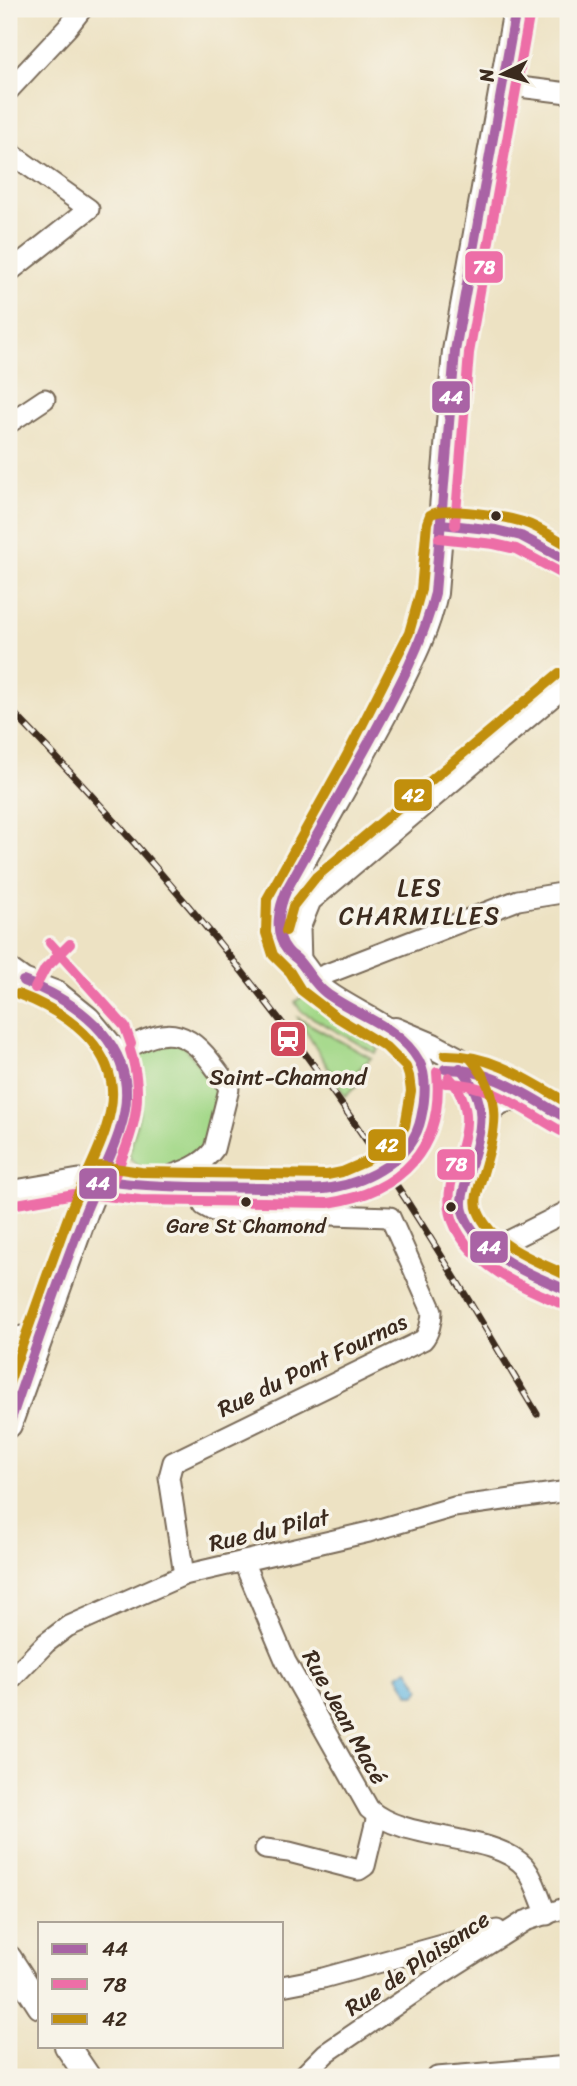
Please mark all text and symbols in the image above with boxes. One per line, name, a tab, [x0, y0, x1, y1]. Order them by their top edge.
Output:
north arrow	[468, 38, 538, 108]
text: N	[469, 67, 504, 84]
line badge: 78	[464, 250, 504, 284]
text: 78	[473, 251, 496, 284]
line badge: 44	[431, 380, 471, 414]
text: 44	[438, 381, 463, 414]
unlabelled marker	[489, 509, 503, 523]
line badge: 42	[393, 778, 433, 812]
text: 42	[401, 779, 424, 812]
district label: LES CHARMILLES	[339, 867, 501, 937]
station icon: Saint-Chamond	[267, 1018, 309, 1060]
place label: Saint-Chamond	[209, 1057, 369, 1098]
line badge: 42	[367, 1128, 407, 1162]
text: 42	[375, 1129, 398, 1162]
line badge: 78	[436, 1148, 476, 1181]
text: 78	[445, 1148, 468, 1181]
line badge: 44	[78, 1167, 118, 1200]
text: 44	[85, 1167, 110, 1200]
marker: Gare St Chamond	[239, 1195, 253, 1209]
unlabelled marker	[444, 1200, 458, 1214]
place label: Gare St Chamond	[166, 1207, 328, 1245]
line badge: 44	[469, 1230, 509, 1264]
text: 44	[476, 1231, 501, 1264]
street label: Rue du Pont Fournas	[210, 1301, 415, 1429]
street label: Rue du Pilat	[205, 1496, 335, 1564]
street label: Rue Jean Macé	[290, 1642, 399, 1793]
street label: Rue de Plaisance	[336, 1899, 499, 2027]
legend	[38, 1922, 284, 2048]
text: 44	[102, 1930, 128, 1968]
text: 78	[102, 1966, 127, 2004]
text: 42	[102, 2000, 127, 2038]

